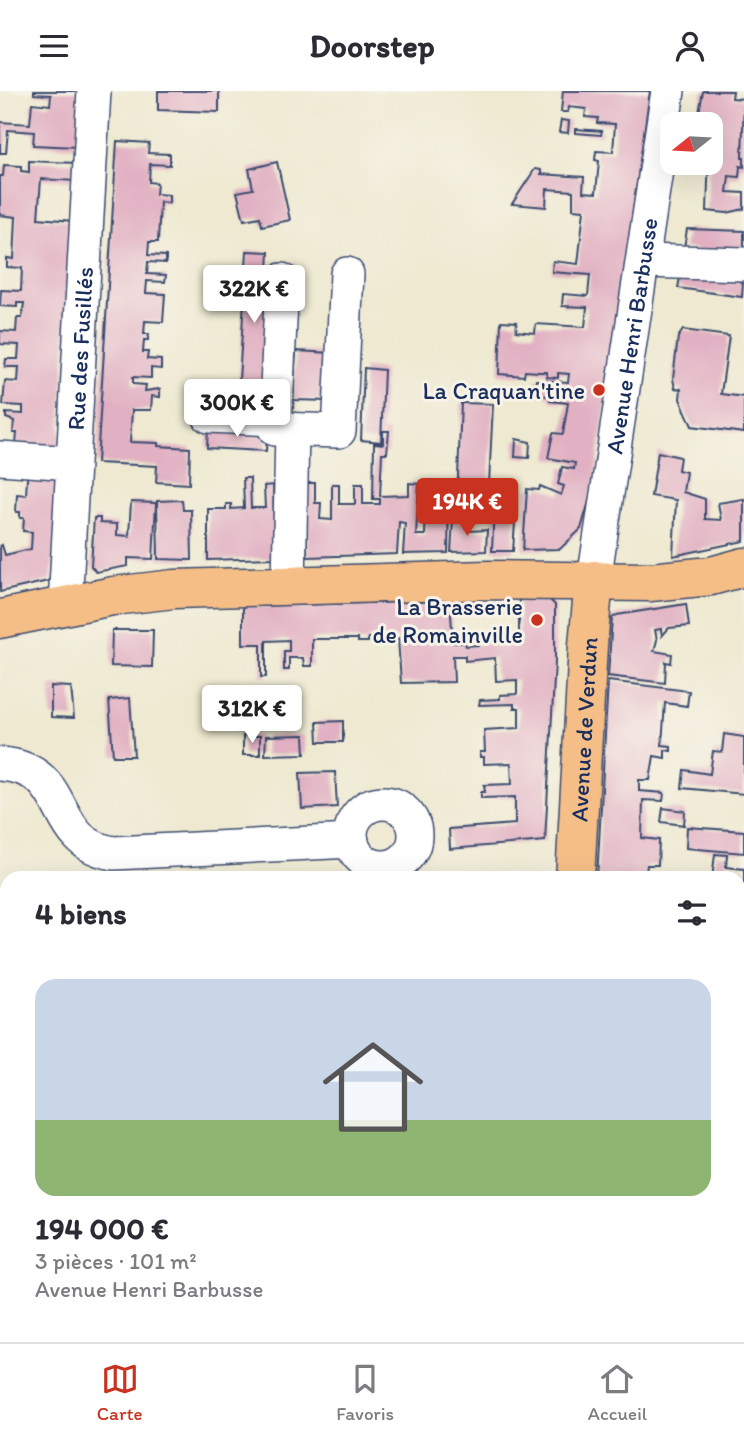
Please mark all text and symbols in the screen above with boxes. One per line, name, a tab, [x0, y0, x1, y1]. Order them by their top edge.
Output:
icon: menu	[35, 27, 73, 65]
text: Doorstep	[309, 27, 435, 65]
icon: person	[671, 27, 709, 65]
north arrow	[660, 112, 723, 175]
map controls	[660, 112, 723, 175]
street label: Avenue Henri Barbusse	[599, 216, 663, 456]
pin: 322K €	[197, 265, 311, 325]
street label: Rue des Fusillés	[60, 266, 99, 431]
text: 322K €	[219, 274, 289, 302]
place label: La Craquan'tine	[422, 376, 585, 405]
pin: 300K €	[180, 379, 294, 439]
marker: La Craquan'tine	[591, 382, 607, 398]
text: 300K €	[200, 388, 274, 416]
pin: 194K €	[410, 479, 524, 538]
text: 194K €	[432, 487, 502, 515]
place label: La Brasserie de Romainville	[372, 592, 523, 649]
marker: La Brasserie de Romainville	[529, 612, 545, 628]
street label: Avenue de Verdun	[564, 635, 603, 823]
pin: 312K €	[195, 685, 309, 745]
text: 312K €	[218, 694, 286, 722]
icon: filters	[673, 894, 711, 932]
text: 4 biens	[35, 895, 127, 932]
icon: home	[310, 1024, 436, 1150]
text: 194 000 €	[35, 1210, 169, 1247]
text: 3 pièces · 101 m²	[35, 1247, 197, 1275]
text: Avenue Henri Barbusse	[35, 1275, 264, 1303]
tab: Carte	[97, 1360, 143, 1425]
tab: Favoris	[336, 1360, 394, 1425]
tab: Accueil	[588, 1360, 647, 1425]

